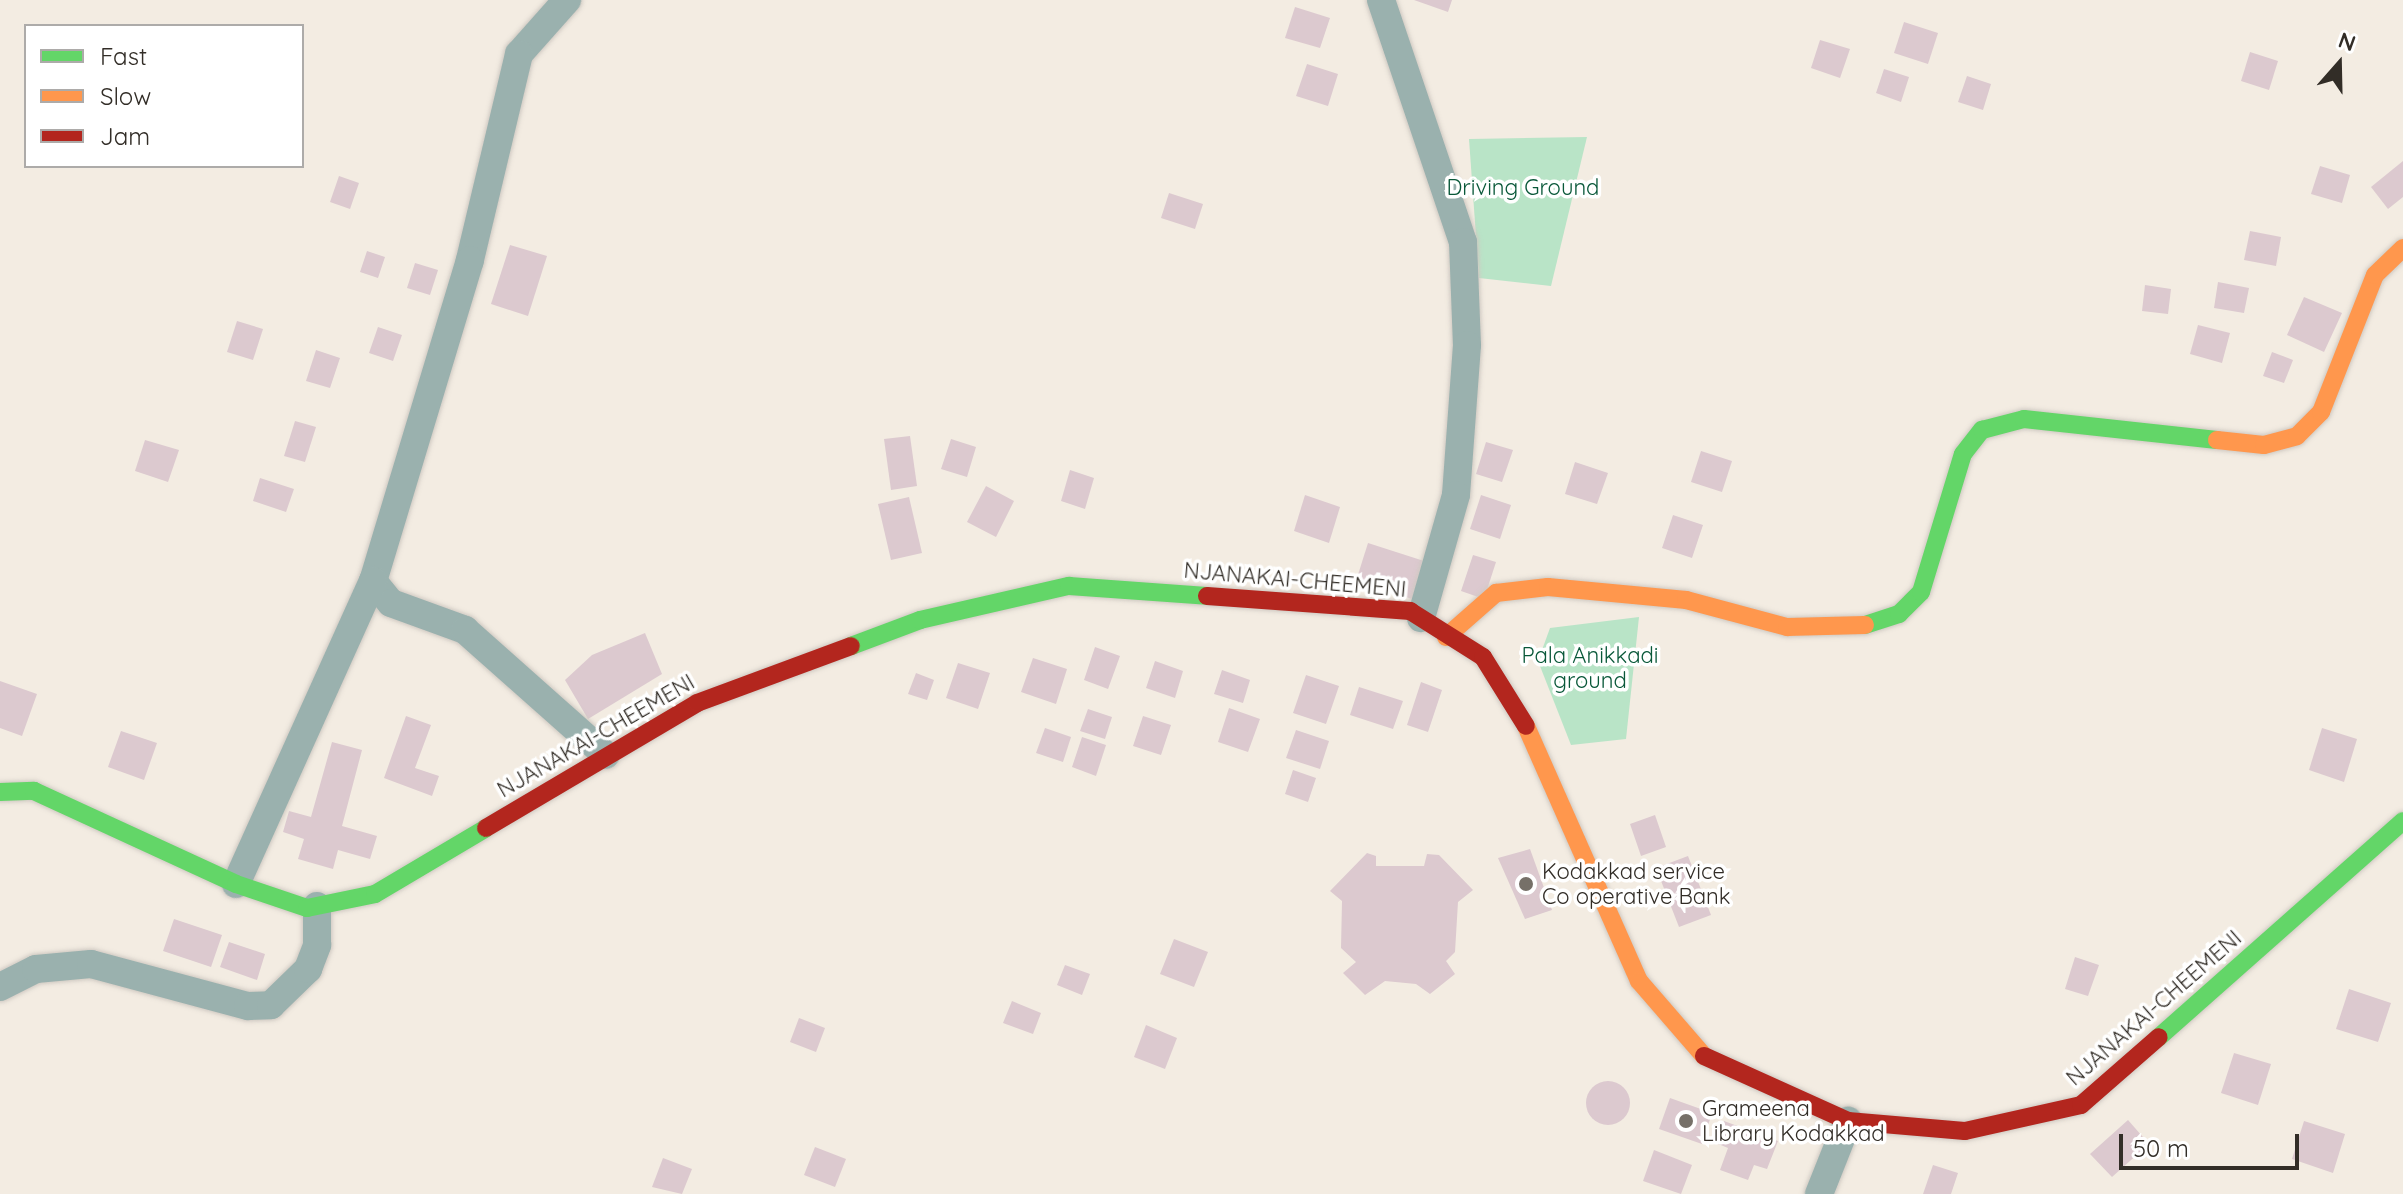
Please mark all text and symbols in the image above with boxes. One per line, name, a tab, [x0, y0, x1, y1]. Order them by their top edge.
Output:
legend	[24, 24, 304, 168]
north arrow	[2299, 24, 2379, 104]
text: N	[2335, 26, 2360, 57]
text: Fast	[100, 41, 147, 71]
text: Slow	[100, 81, 151, 111]
text: Jam	[100, 121, 150, 151]
park label: Driving Ground	[1447, 175, 1599, 201]
street label: NJANAKAI-CHEEMENI	[1183, 557, 1407, 603]
park label: Pala Anikkadi ground	[1521, 642, 1659, 694]
street label: NJANAKAI-CHEEMENI	[493, 669, 699, 803]
place label: Kodakkad service Co operative Bank	[1542, 858, 1731, 910]
marker: Kodakkad service Co operative Bank	[1517, 875, 1535, 893]
street label: NJANAKAI-CHEEMENI	[2061, 925, 2247, 1091]
place label: Grameena Library Kodakkad	[1702, 1095, 1885, 1146]
marker: Grameena Library Kodakkad	[1677, 1112, 1695, 1130]
scale bar	[2123, 1118, 2303, 1168]
text: 50 m	[2133, 1133, 2189, 1163]

